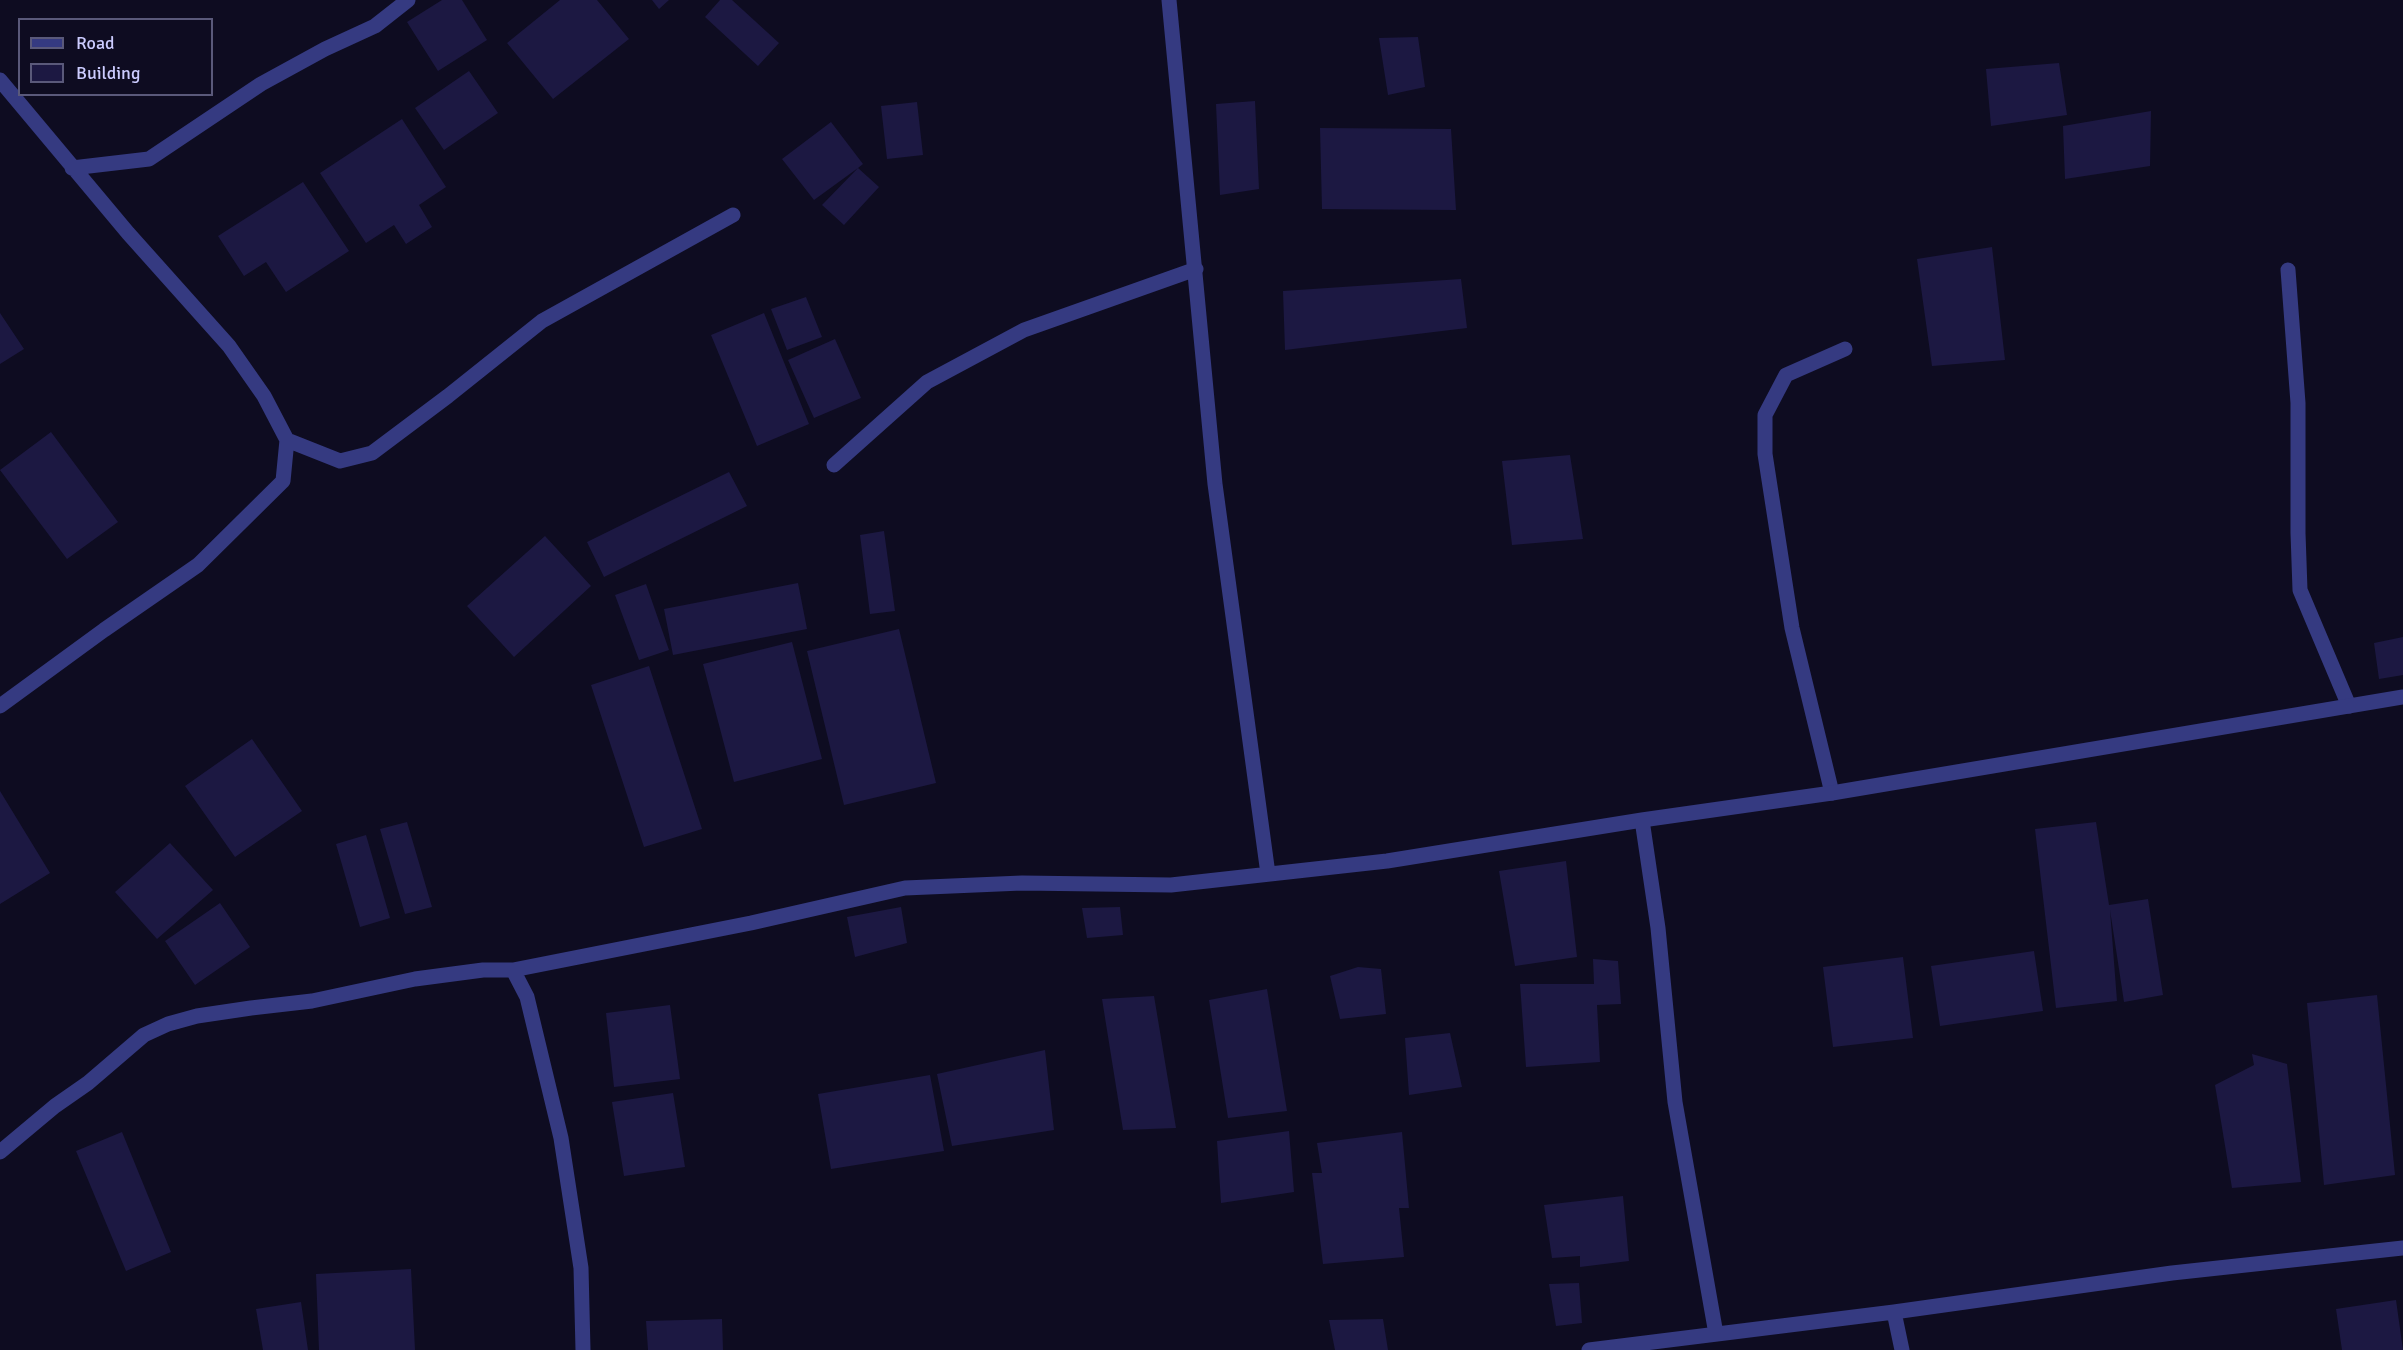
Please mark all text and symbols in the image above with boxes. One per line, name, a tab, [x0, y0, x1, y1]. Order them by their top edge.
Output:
legend	[18, 18, 213, 96]
text: Road	[76, 32, 115, 54]
text: Building	[76, 62, 140, 84]

